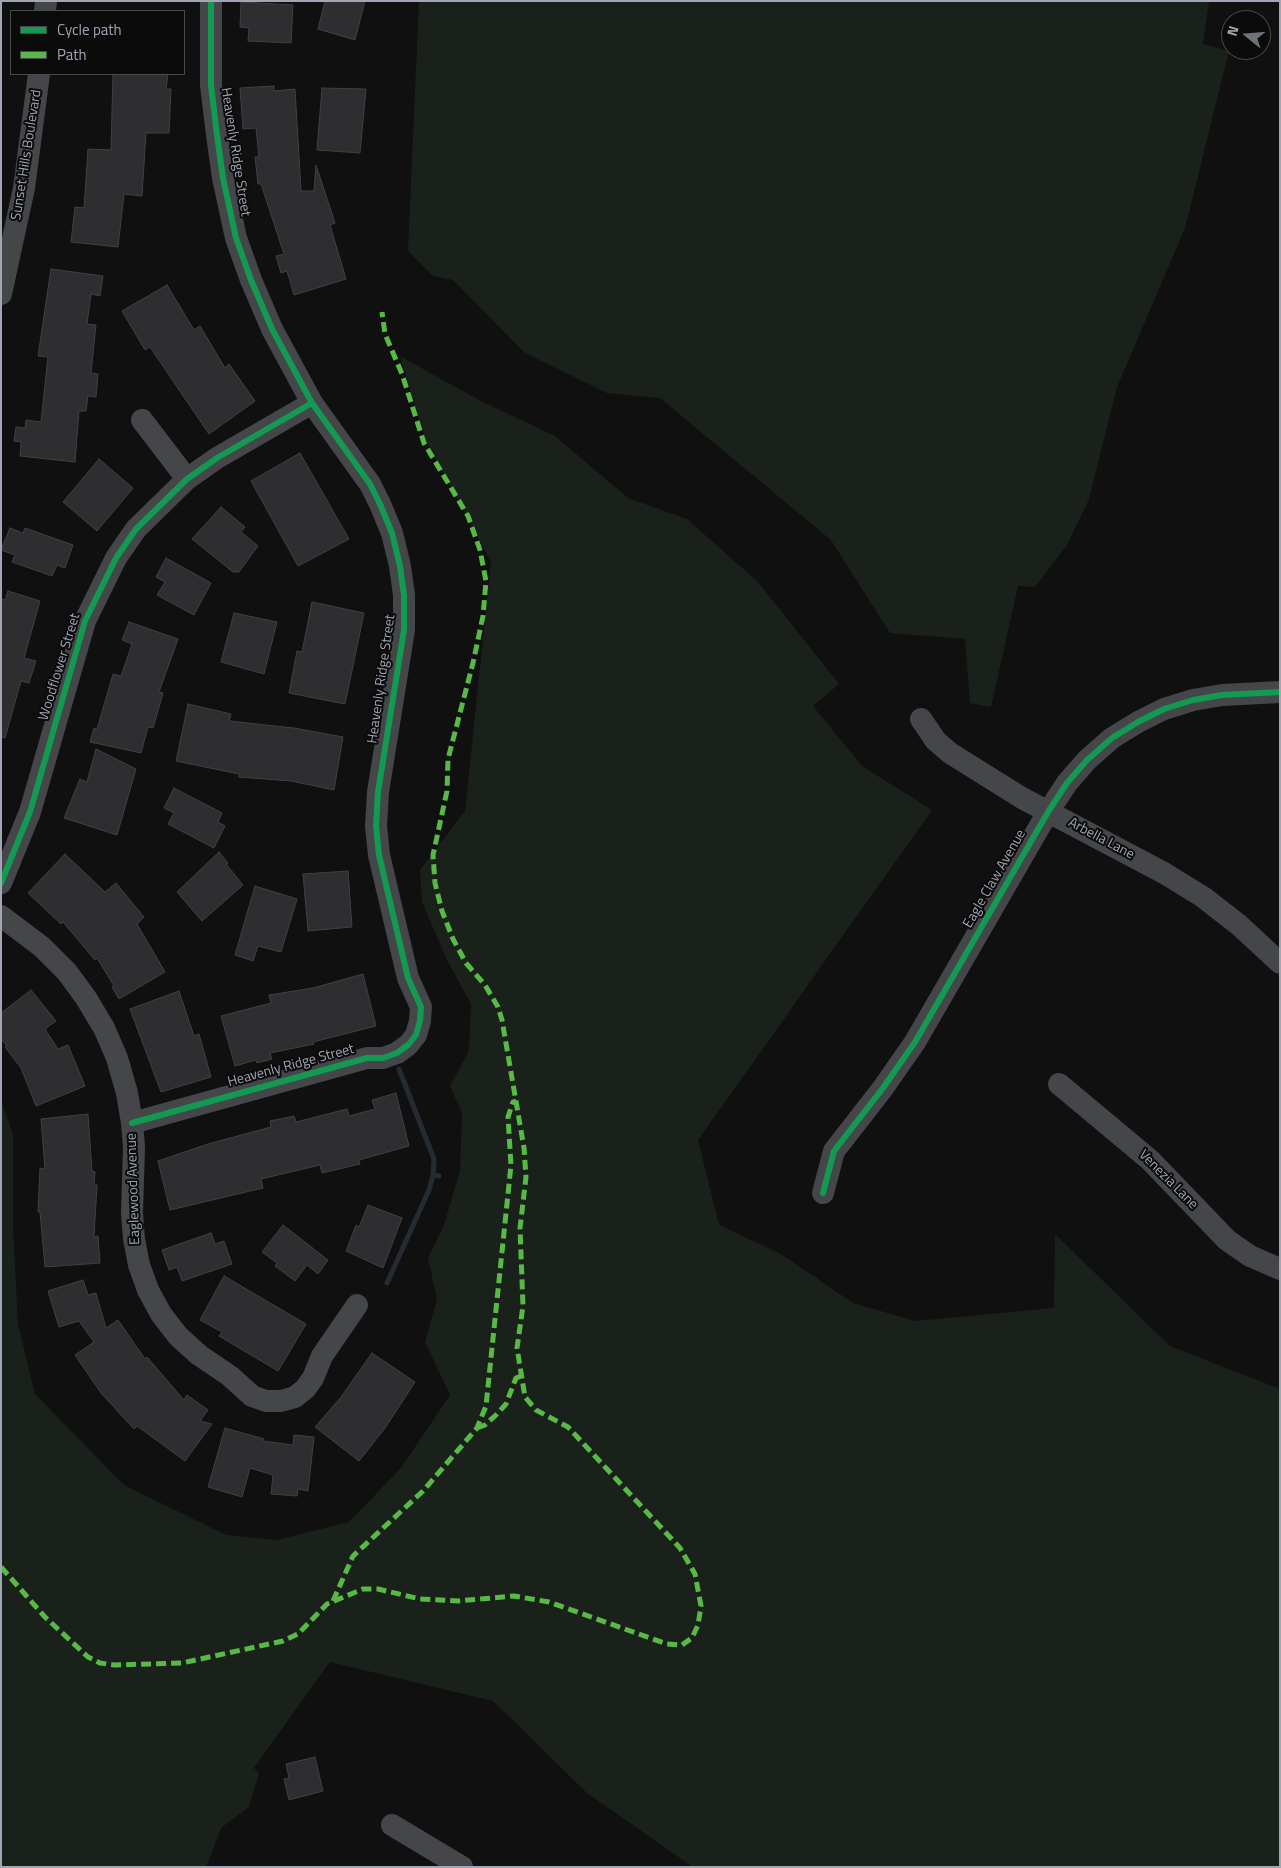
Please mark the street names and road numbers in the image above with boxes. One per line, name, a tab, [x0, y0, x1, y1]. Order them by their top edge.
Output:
street label: Heavenly Ridge Street	[217, 86, 253, 218]
street label: Sunset Hills Boulevard	[8, 89, 46, 221]
street label: Woodflower Street	[36, 611, 84, 723]
street label: Heavenly Ridge Street	[365, 613, 399, 745]
street label: Arbella Lane	[1065, 815, 1137, 863]
street label: Eagle Claw Avenue	[960, 827, 1030, 931]
street label: Heavenly Ridge Street	[226, 1041, 356, 1091]
street label: Eaglewood Avenue	[124, 1133, 144, 1245]
street label: Venezia Lane	[1135, 1147, 1201, 1213]

